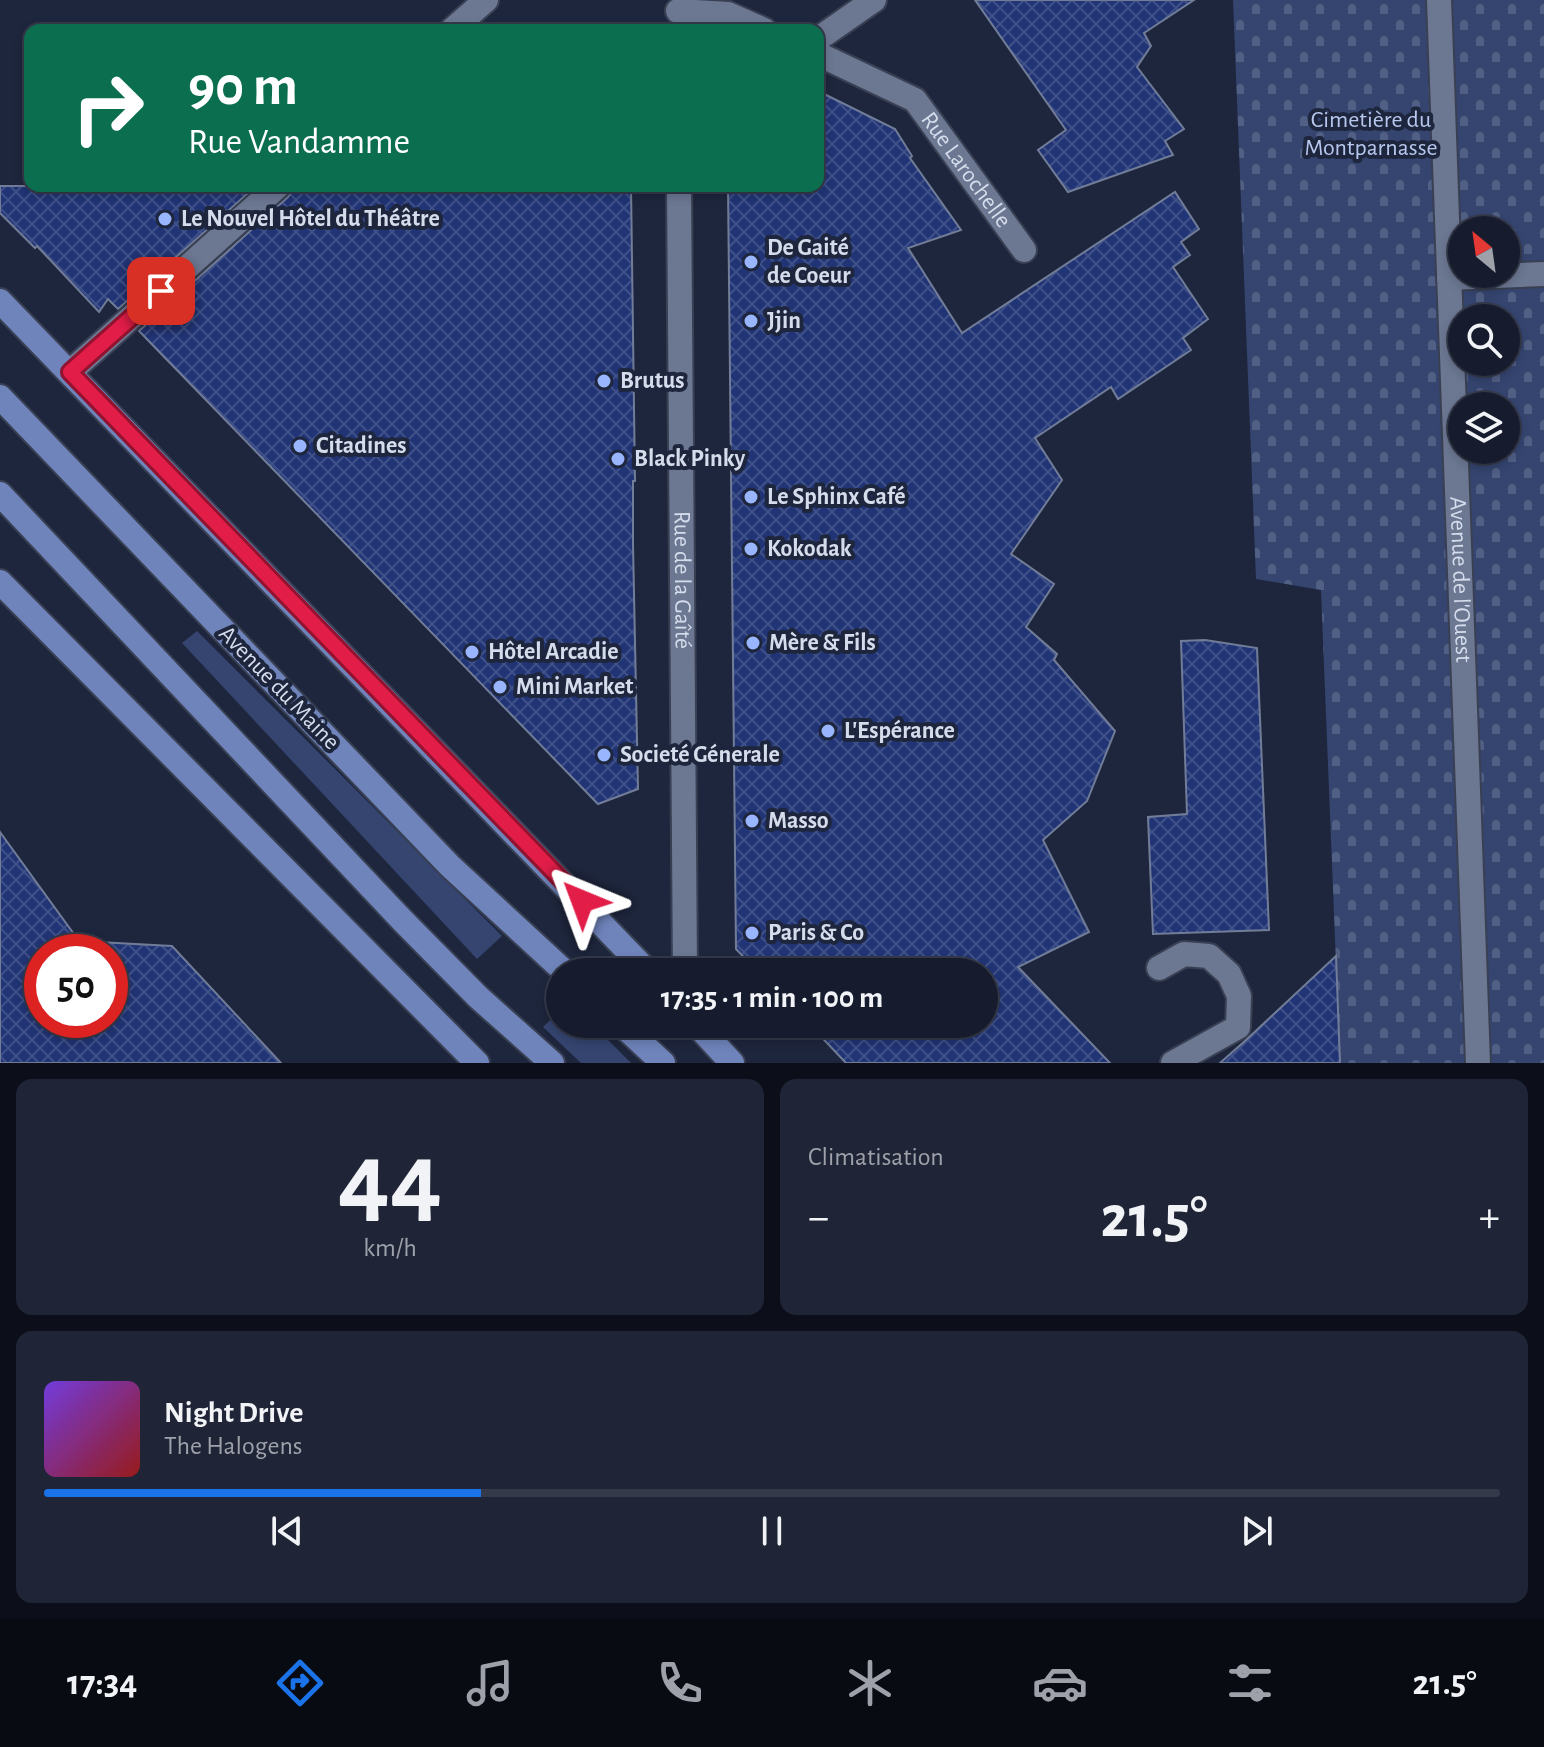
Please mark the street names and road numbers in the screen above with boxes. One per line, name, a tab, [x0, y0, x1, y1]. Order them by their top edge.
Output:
street label: Rue Larochelle	[916, 108, 1016, 232]
street label: Avenue de l'Ouest	[1445, 496, 1475, 663]
street label: Rue de la Gaîté	[669, 511, 695, 649]
street label: Avenue du Maine	[214, 622, 344, 754]

